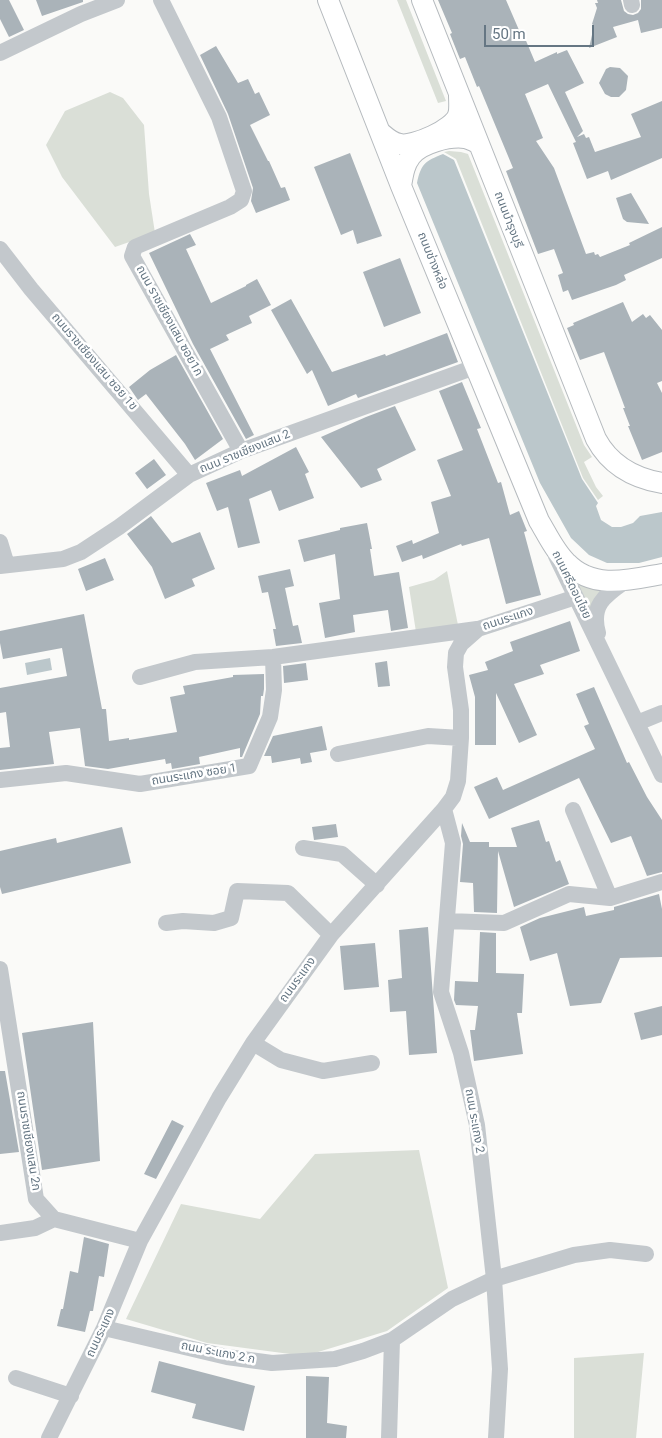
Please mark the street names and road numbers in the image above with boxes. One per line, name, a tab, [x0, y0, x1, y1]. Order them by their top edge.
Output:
street label: ถนนบำรุงบุรี	[491, 190, 525, 250]
street label: ถนนช่างหล่อ	[414, 230, 450, 292]
street label: ถนน ราชเชียงแสน ซอย1ก	[133, 263, 205, 379]
street label: ถนนราชเชียงแสน ซอย 1ข	[48, 311, 140, 413]
street label: ถนน ราชเชียงแสน 2	[198, 427, 292, 477]
street label: ถนนศรีดอนไชย	[548, 549, 594, 621]
street label: ถนนระแกง	[481, 604, 535, 634]
street label: ถนนระแกง ซอย 1	[151, 761, 237, 789]
street label: ถนนระแกง	[277, 955, 319, 1005]
street label: ถนน ระแกง 2	[461, 1088, 487, 1154]
street label: ถนนราชเชียงแสน 2ก	[13, 1090, 43, 1192]
street label: ถนนระแกง	[83, 1306, 119, 1360]
street label: ถนน ระแกง 2 ก	[180, 1339, 256, 1367]

